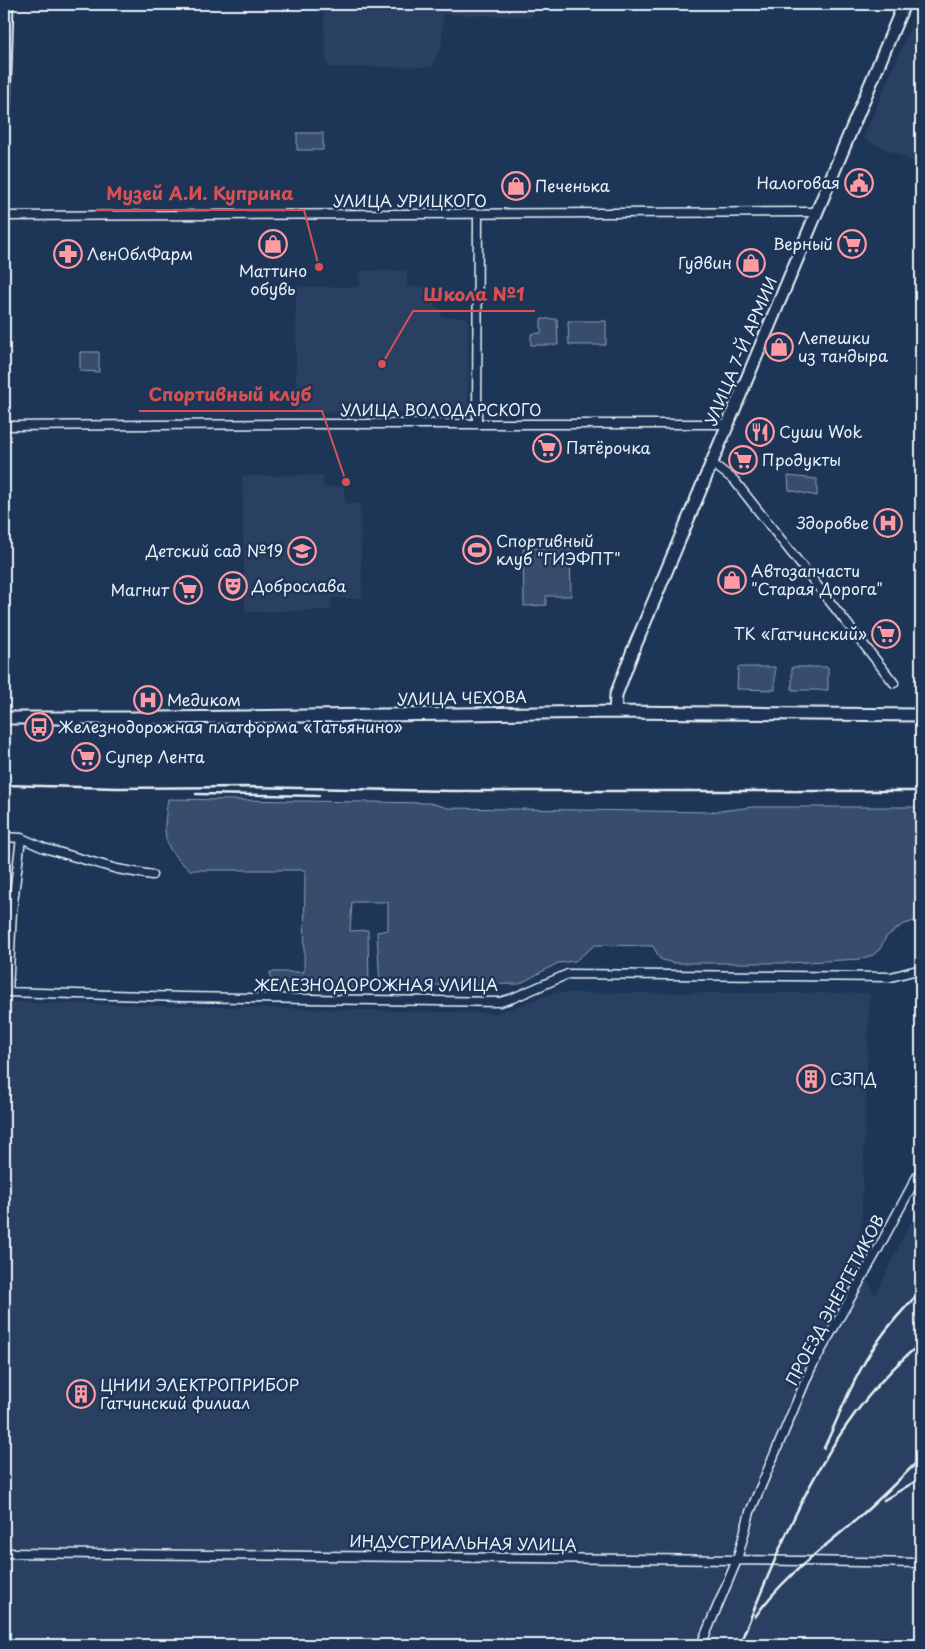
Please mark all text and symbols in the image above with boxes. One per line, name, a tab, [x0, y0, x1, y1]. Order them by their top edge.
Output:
public building icon: Налоговая	[844, 168, 874, 198]
place label: Налоговая	[757, 170, 840, 194]
shop icon: Печенька	[501, 171, 531, 201]
place label: Печенька	[535, 173, 610, 197]
callout: Музей А.И. Куприна	[96, 177, 304, 210]
text: Музей А.И. Куприна	[106, 179, 294, 206]
street label: УЛИЦА УРИЦКОГО	[333, 188, 487, 212]
shop icon: Маттино обувь	[258, 229, 288, 259]
supermarket icon: Верный	[837, 229, 867, 259]
place label: Верный	[773, 231, 833, 255]
pharmacy icon: ЛенОблФарм	[53, 239, 83, 269]
place label: ЛенОблФарм	[87, 241, 193, 265]
shop icon: Гудвин	[736, 248, 766, 278]
place label: Гудвин	[678, 250, 732, 274]
place label: Маттино обувь	[239, 258, 307, 300]
street label: УЛИЦА 7-Й АРМИИ	[698, 272, 782, 429]
callout: Школа №1	[413, 278, 535, 311]
text: Школа №1	[423, 280, 525, 307]
place label: Лепешки из тандыра	[798, 325, 888, 367]
shop icon: Лепешки из тандыра	[764, 332, 794, 362]
callout: Спортивный клуб	[139, 378, 322, 411]
text: Спортивный клуб	[149, 380, 311, 407]
street label: УЛИЦА ВОЛОДАРСКОГО	[340, 397, 542, 421]
restaurant icon: Суши Wok	[745, 417, 775, 447]
place label: Суши Wok	[779, 419, 862, 443]
supermarket icon: Пятёрочка	[532, 433, 562, 463]
place label: Пятёрочка	[566, 435, 651, 459]
supermarket icon: Продукты	[728, 445, 758, 475]
place label: Продукты	[762, 447, 841, 471]
hospital icon: Здоровье	[873, 508, 903, 538]
place label: Здоровье	[795, 510, 869, 534]
place label: Спортивный клуб "ГИЭФПТ"	[496, 528, 621, 570]
sports icon: Спортивный клуб "ГИЭФПТ"	[462, 535, 492, 565]
school or university icon: Детский сад №19	[287, 536, 317, 566]
place label: Детский сад №19	[145, 538, 283, 562]
place label: Автозапчасти "Старая Дорога"	[751, 558, 883, 600]
shop icon: Автозапчасти "Старая Дорога"	[717, 565, 747, 595]
theatre icon: Доброслава	[218, 571, 248, 601]
place label: Доброслава	[251, 573, 346, 597]
supermarket icon: Магнит	[173, 575, 203, 605]
place label: Магнит	[110, 577, 170, 601]
supermarket icon: ТК «Гатчинский»	[871, 619, 901, 649]
place label: ТК «Гатчинский»	[734, 621, 867, 645]
street label: УЛИЦА ЧЕХОВА	[397, 684, 527, 710]
hospital icon: Медиком	[133, 685, 163, 715]
place label: Медиком	[167, 687, 241, 711]
bus stop icon: Железнодорожная платформа «Татьянино»	[24, 712, 54, 742]
place label: Железнодорожная платформа «Татьянино»	[58, 714, 403, 738]
supermarket icon: Супер Лента	[71, 742, 101, 772]
place label: Супер Лента	[105, 744, 205, 768]
street label: ЖЕЛЕЗНОДОРОЖНАЯ УЛИЦА	[254, 972, 498, 996]
building icon: СЗПД	[796, 1064, 826, 1094]
place label: СЗПД	[830, 1066, 877, 1090]
street label: ПРОЕЗД ЭНЕРГЕТИКОВ	[779, 1210, 889, 1389]
place label: ЦНИИ ЭЛЕКТРОПРИБОР Гатчинский филиал	[100, 1372, 299, 1414]
building icon: ЦНИИ ЭЛЕКТРОПРИБОР Гатчинский филиал	[66, 1379, 96, 1409]
street label: ИНДУСТРИАЛЬНАЯ УЛИЦА	[349, 1528, 577, 1556]

